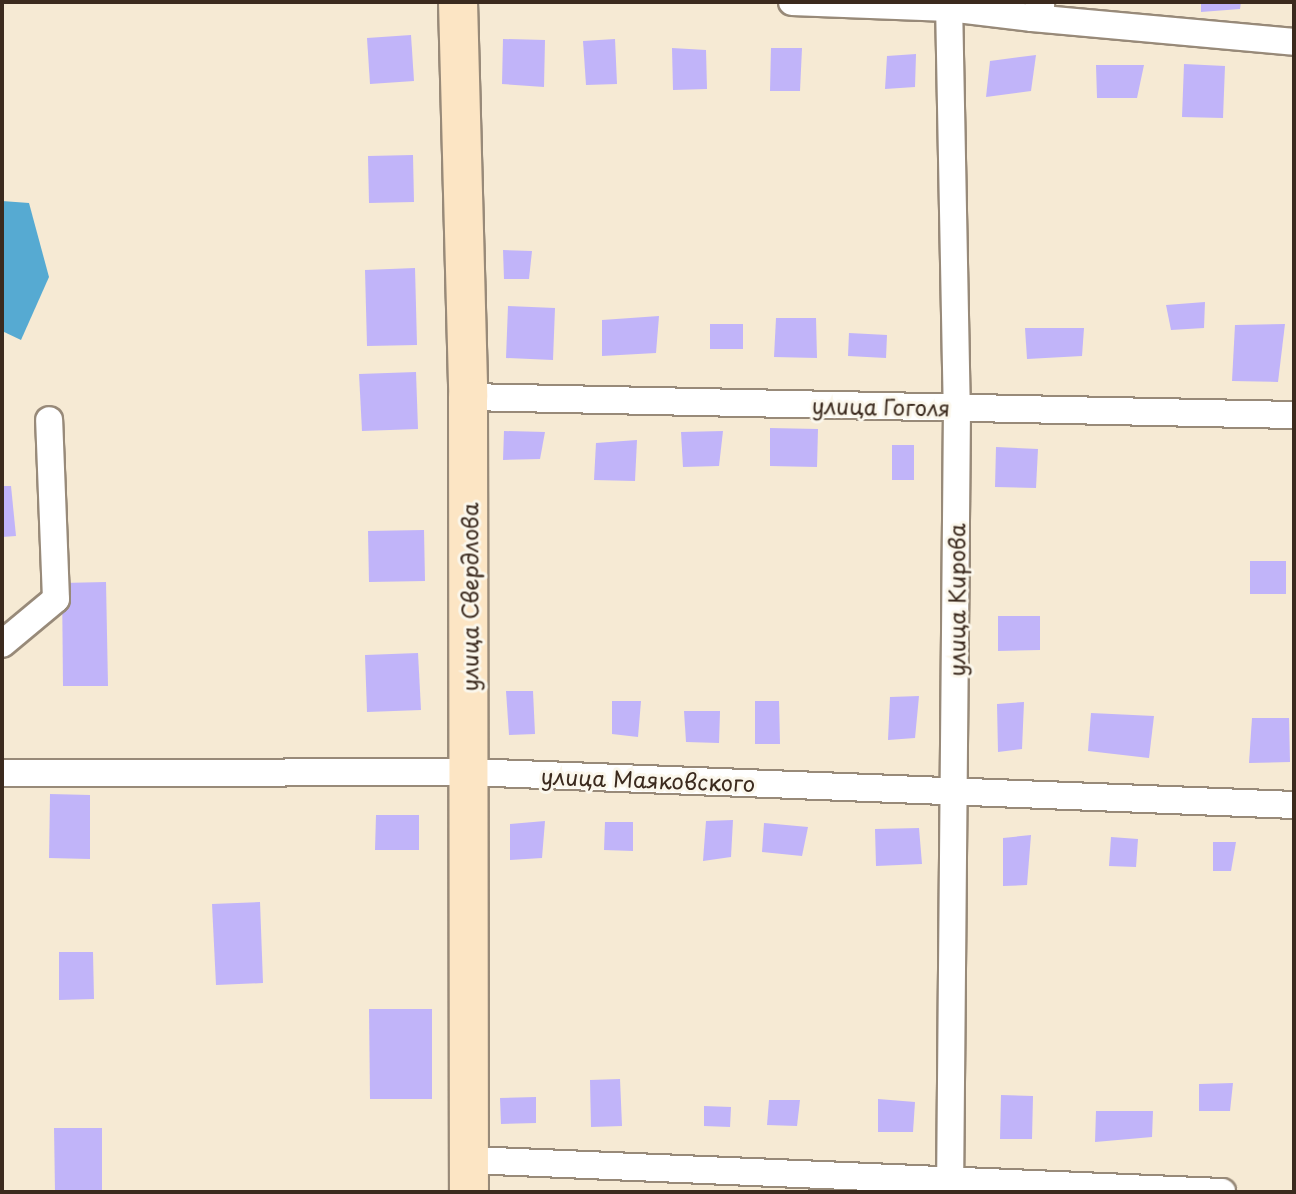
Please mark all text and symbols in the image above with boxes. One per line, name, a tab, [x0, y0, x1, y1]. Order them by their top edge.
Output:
street label: улица Гоголя	[811, 392, 951, 420]
street label: улица Свердлова	[456, 502, 482, 692]
street label: улица Кирова	[943, 523, 969, 677]
street label: улица Маяковского	[540, 762, 756, 796]

